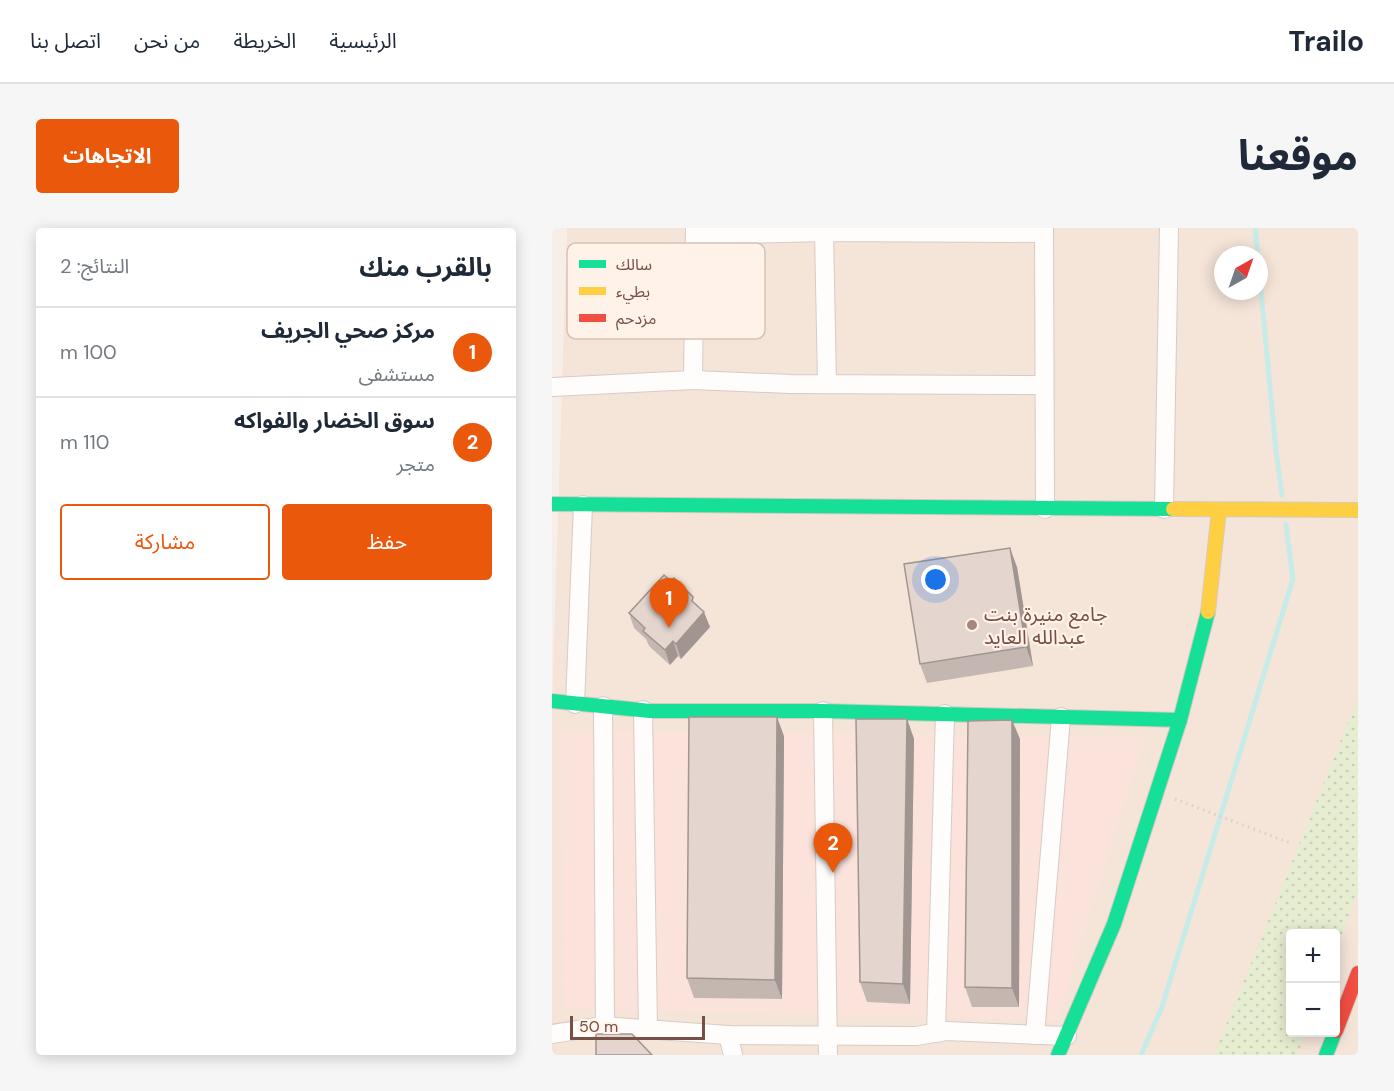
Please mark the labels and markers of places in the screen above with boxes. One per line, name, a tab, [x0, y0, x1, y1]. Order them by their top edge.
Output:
pin: 1	[650, 578, 688, 628]
place label: جامع منيرة بنت عبدالله العايد	[984, 601, 1108, 650]
marker: جامع منيرة بنت عبدالله العايد	[965, 618, 979, 632]
pin: 2	[814, 824, 852, 873]

